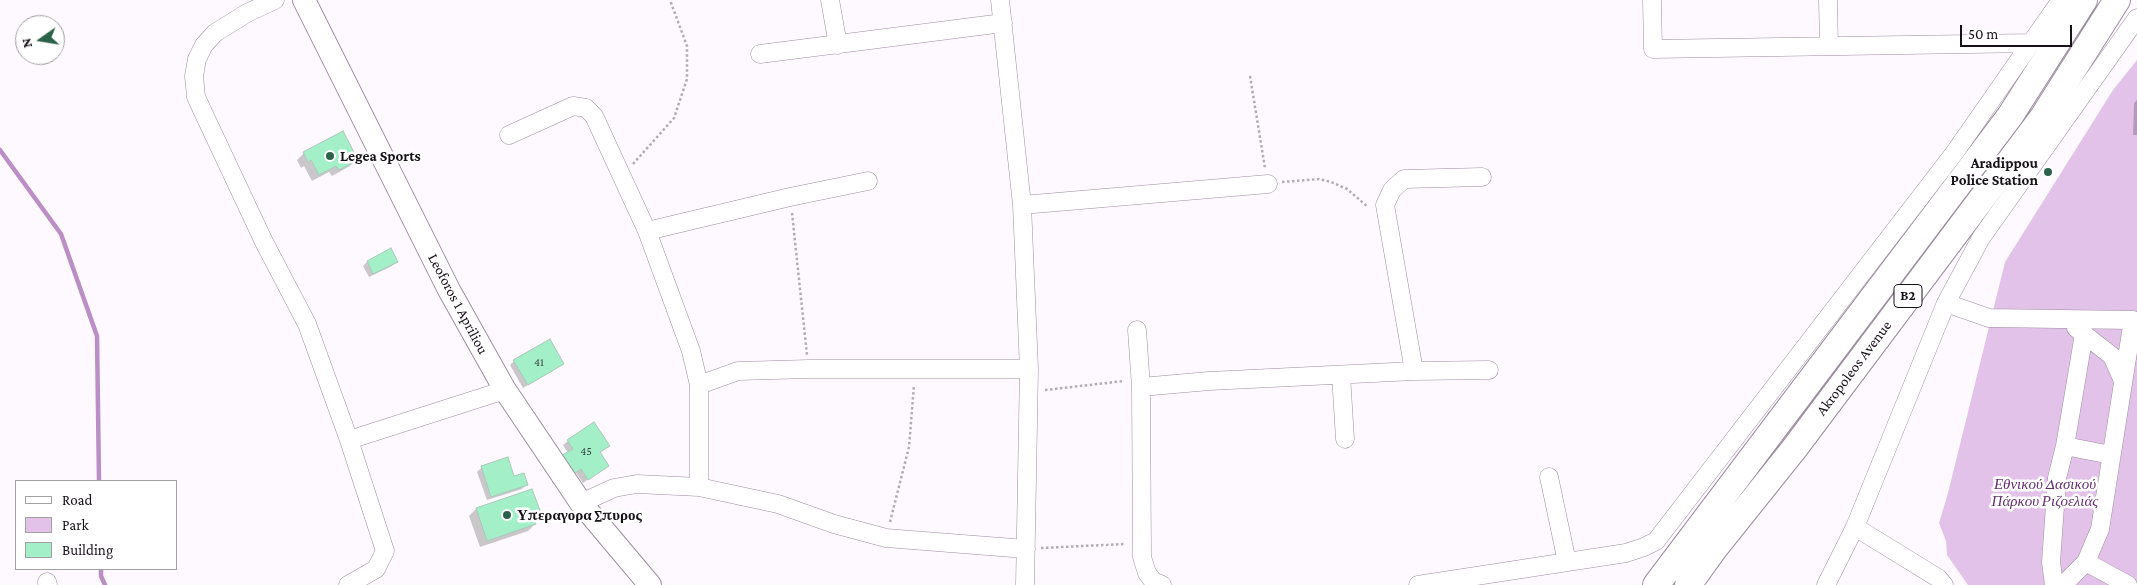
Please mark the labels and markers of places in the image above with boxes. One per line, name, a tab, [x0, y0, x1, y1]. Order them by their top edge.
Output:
place label: Legea Sports	[340, 147, 421, 165]
marker: Legea Sports	[324, 150, 336, 162]
place label: Aradippou Police Station	[1951, 154, 2038, 189]
marker: Aradippou Police Station	[2042, 166, 2054, 178]
place label: Υπεραγορα Σπυρος	[517, 506, 642, 524]
marker: Υπεραγορα Σπυρος	[501, 509, 513, 521]

